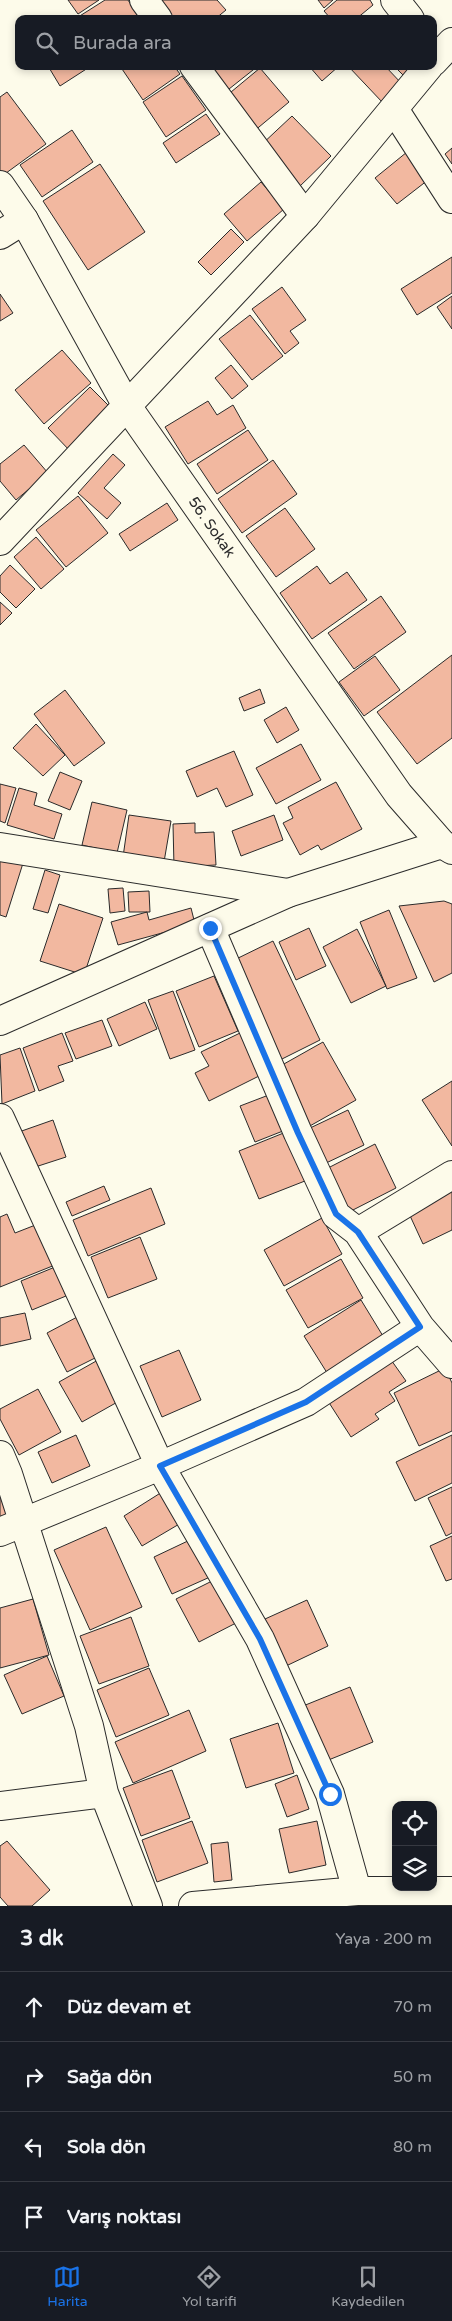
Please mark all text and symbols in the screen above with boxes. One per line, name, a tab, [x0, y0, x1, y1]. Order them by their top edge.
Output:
search box	[15, 15, 437, 70]
icon: search	[33, 29, 61, 57]
text: Burada ara	[73, 32, 172, 54]
street label: 56. Sokak	[185, 493, 239, 561]
route end	[199, 917, 222, 940]
route start	[319, 1783, 342, 1806]
map controls	[392, 1801, 437, 1891]
button: locate	[392, 1801, 437, 1846]
button: layers	[392, 1846, 437, 1891]
text: 3 dk	[20, 1926, 63, 1951]
text: Yaya · 200 m	[335, 1929, 432, 1949]
icon: ahead	[20, 1993, 48, 2021]
text: Düz devam et	[67, 1996, 191, 2018]
text: 70 m	[393, 1997, 432, 2017]
icon: right	[20, 2063, 48, 2091]
text: Sağa dön	[67, 2066, 152, 2088]
text: 50 m	[393, 2067, 432, 2087]
icon: left	[20, 2133, 48, 2161]
text: Sola dön	[67, 2136, 146, 2158]
text: 80 m	[393, 2137, 432, 2157]
icon: arrive	[20, 2203, 48, 2231]
text: Varış noktası	[67, 2206, 181, 2228]
tab: Harita	[47, 2263, 88, 2310]
tab: Yol tarifi	[182, 2263, 237, 2310]
tab: Kaydedilen	[331, 2263, 405, 2310]

